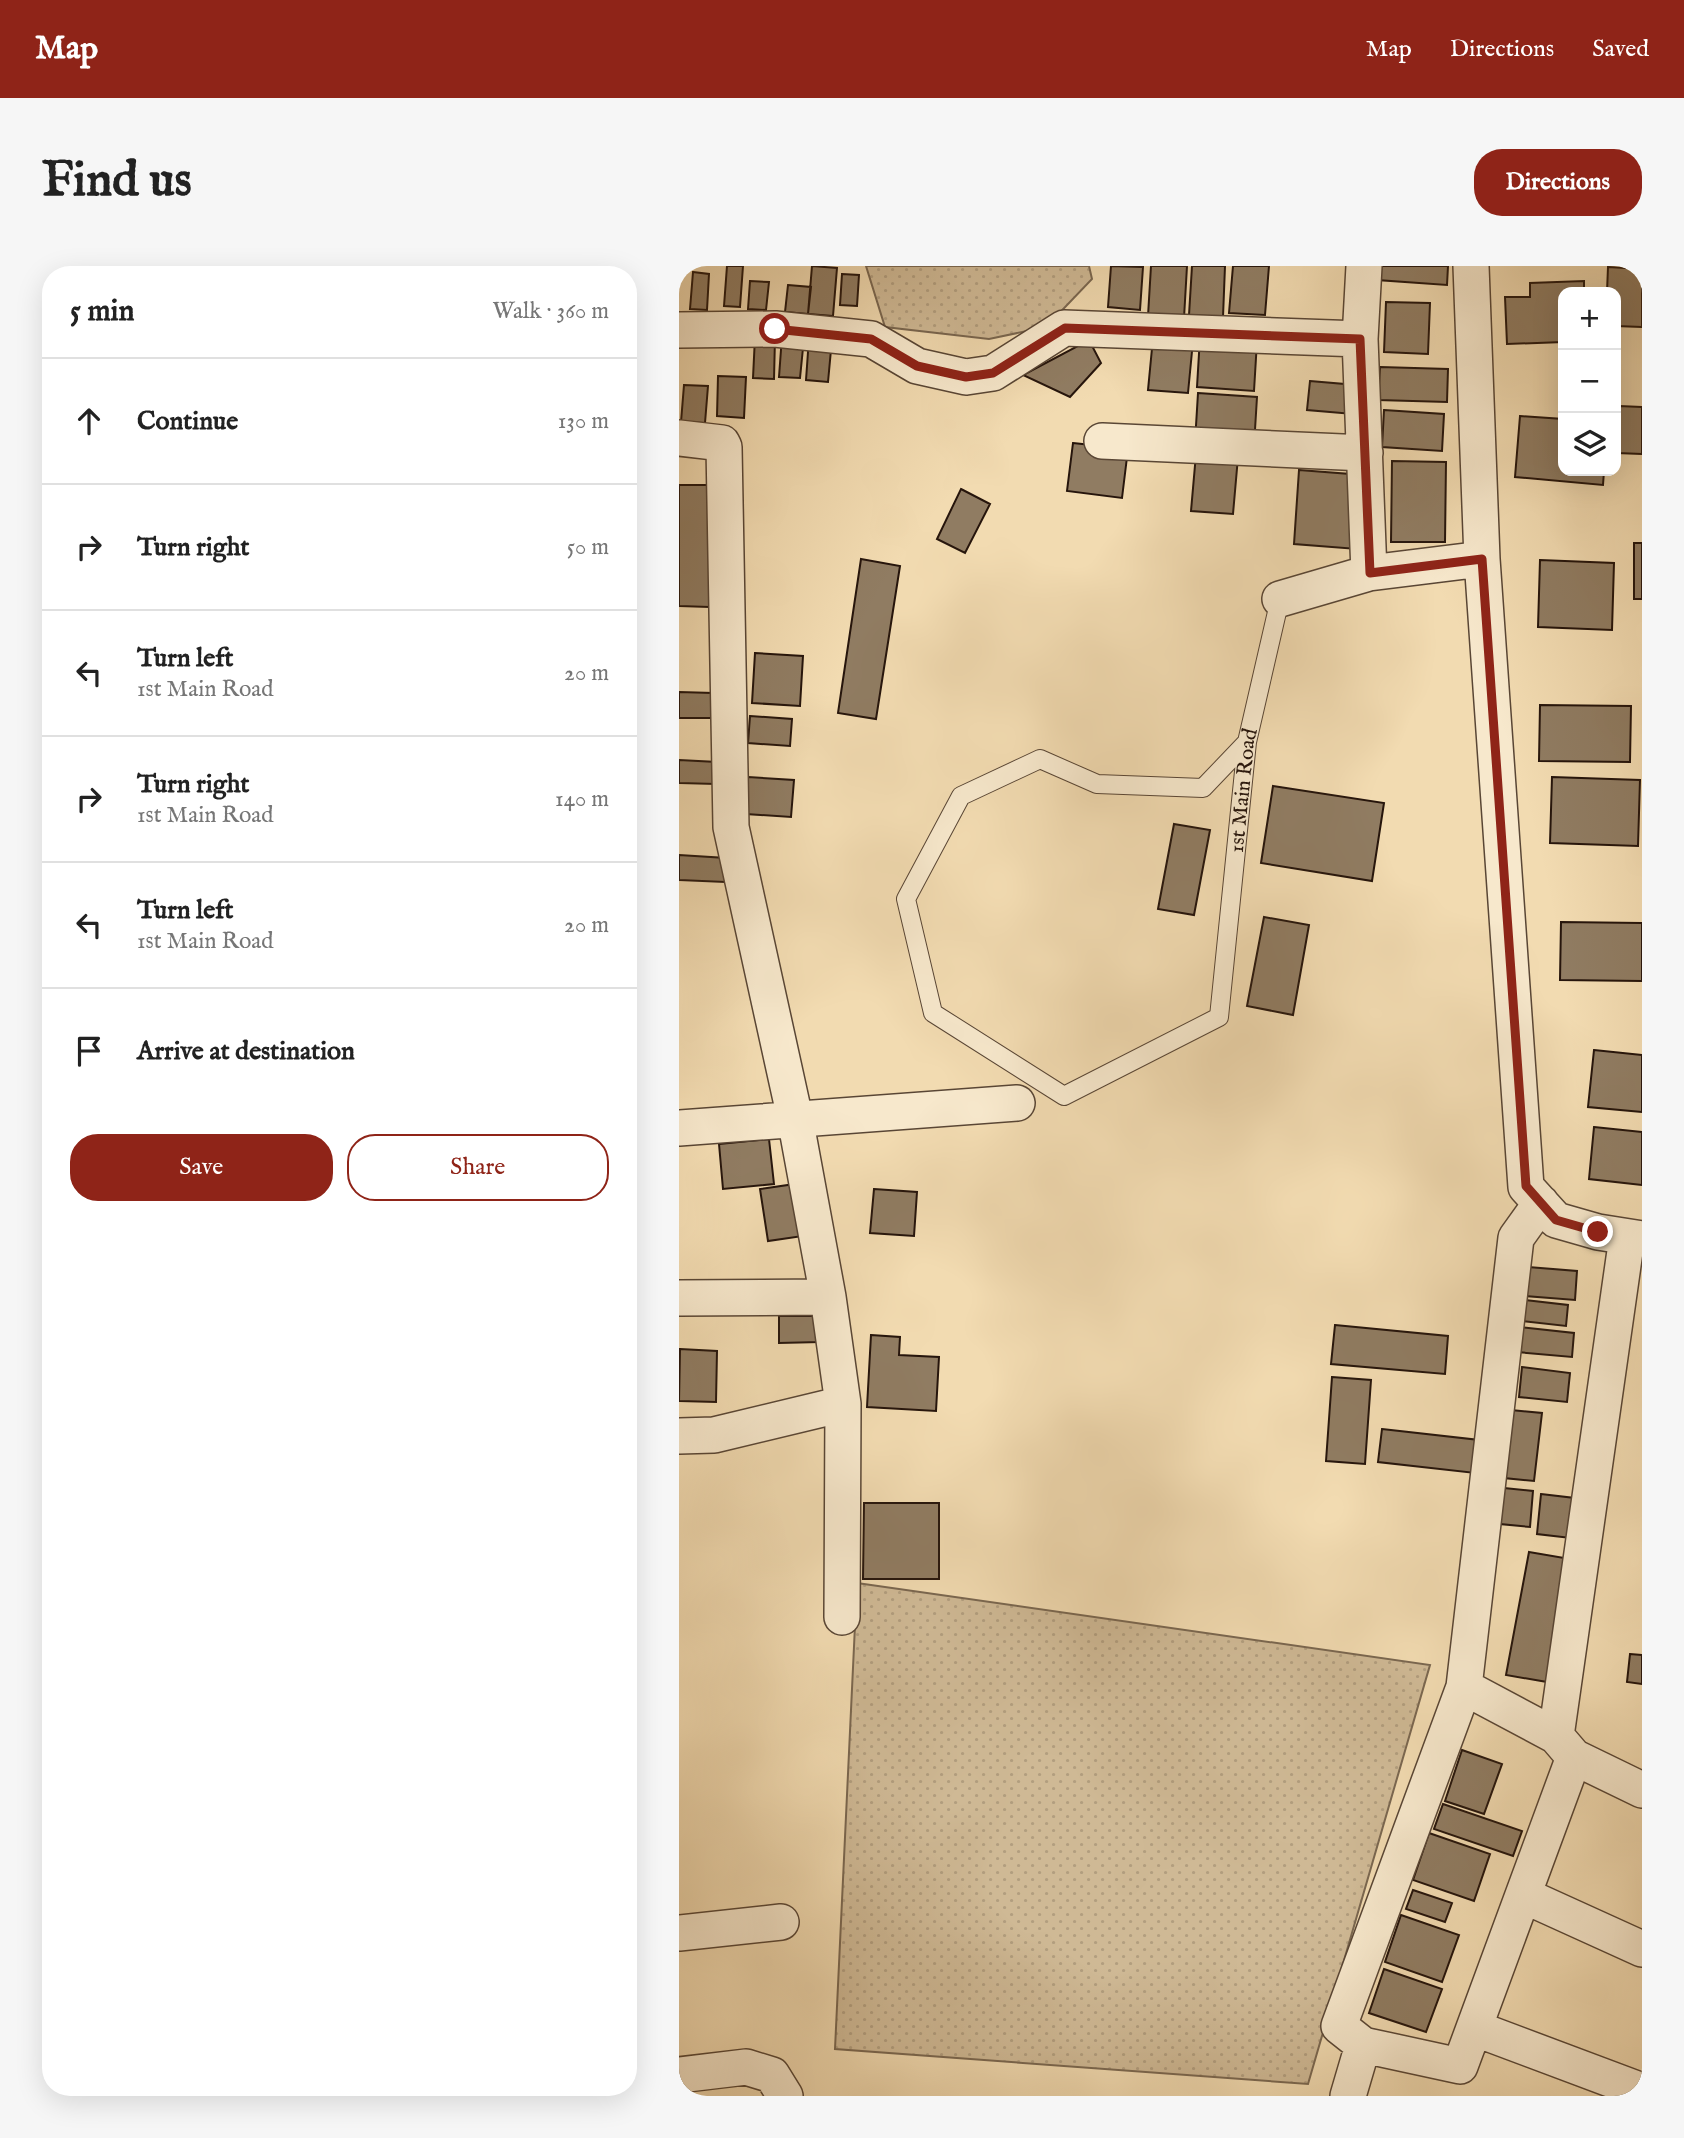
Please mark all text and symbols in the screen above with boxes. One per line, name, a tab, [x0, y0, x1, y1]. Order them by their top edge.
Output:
text: Map	[35, 28, 98, 70]
text: Map	[1366, 34, 1412, 65]
text: Directions	[1450, 34, 1554, 65]
text: Saved	[1592, 34, 1649, 65]
button: Directions	[1474, 149, 1642, 216]
text: Find us	[42, 151, 192, 213]
map controls	[1558, 287, 1621, 476]
button: +	[1558, 287, 1621, 350]
text: 5 min	[70, 293, 135, 331]
text: Walk · 360 m	[492, 297, 609, 326]
route start	[759, 313, 790, 344]
button: −	[1558, 350, 1621, 413]
icon: ahead	[70, 402, 108, 440]
text: Continue	[137, 405, 238, 438]
text: 130 m	[558, 407, 609, 436]
button: layers	[1558, 413, 1621, 476]
icon: right	[70, 528, 108, 566]
text: Turn right	[137, 531, 250, 564]
text: 50 m	[567, 533, 609, 562]
text: Turn left	[137, 642, 234, 675]
icon: left	[70, 654, 108, 692]
text: 20 m	[564, 659, 609, 688]
text: 1st Main Road	[137, 675, 274, 704]
street label: 1st Main Road	[1224, 725, 1265, 854]
text: Turn right	[137, 768, 250, 801]
icon: right	[70, 780, 108, 818]
text: 140 m	[555, 785, 609, 814]
text: 1st Main Road	[137, 801, 274, 830]
text: Turn left	[137, 894, 234, 927]
icon: left	[70, 906, 108, 944]
text: 20 m	[564, 911, 609, 940]
text: 1st Main Road	[137, 927, 274, 956]
icon: arrive	[70, 1032, 108, 1070]
text: Arrive at destination	[137, 1035, 355, 1068]
button: Save	[70, 1134, 333, 1201]
button: Share	[347, 1134, 609, 1201]
route end	[1582, 1216, 1613, 1247]

